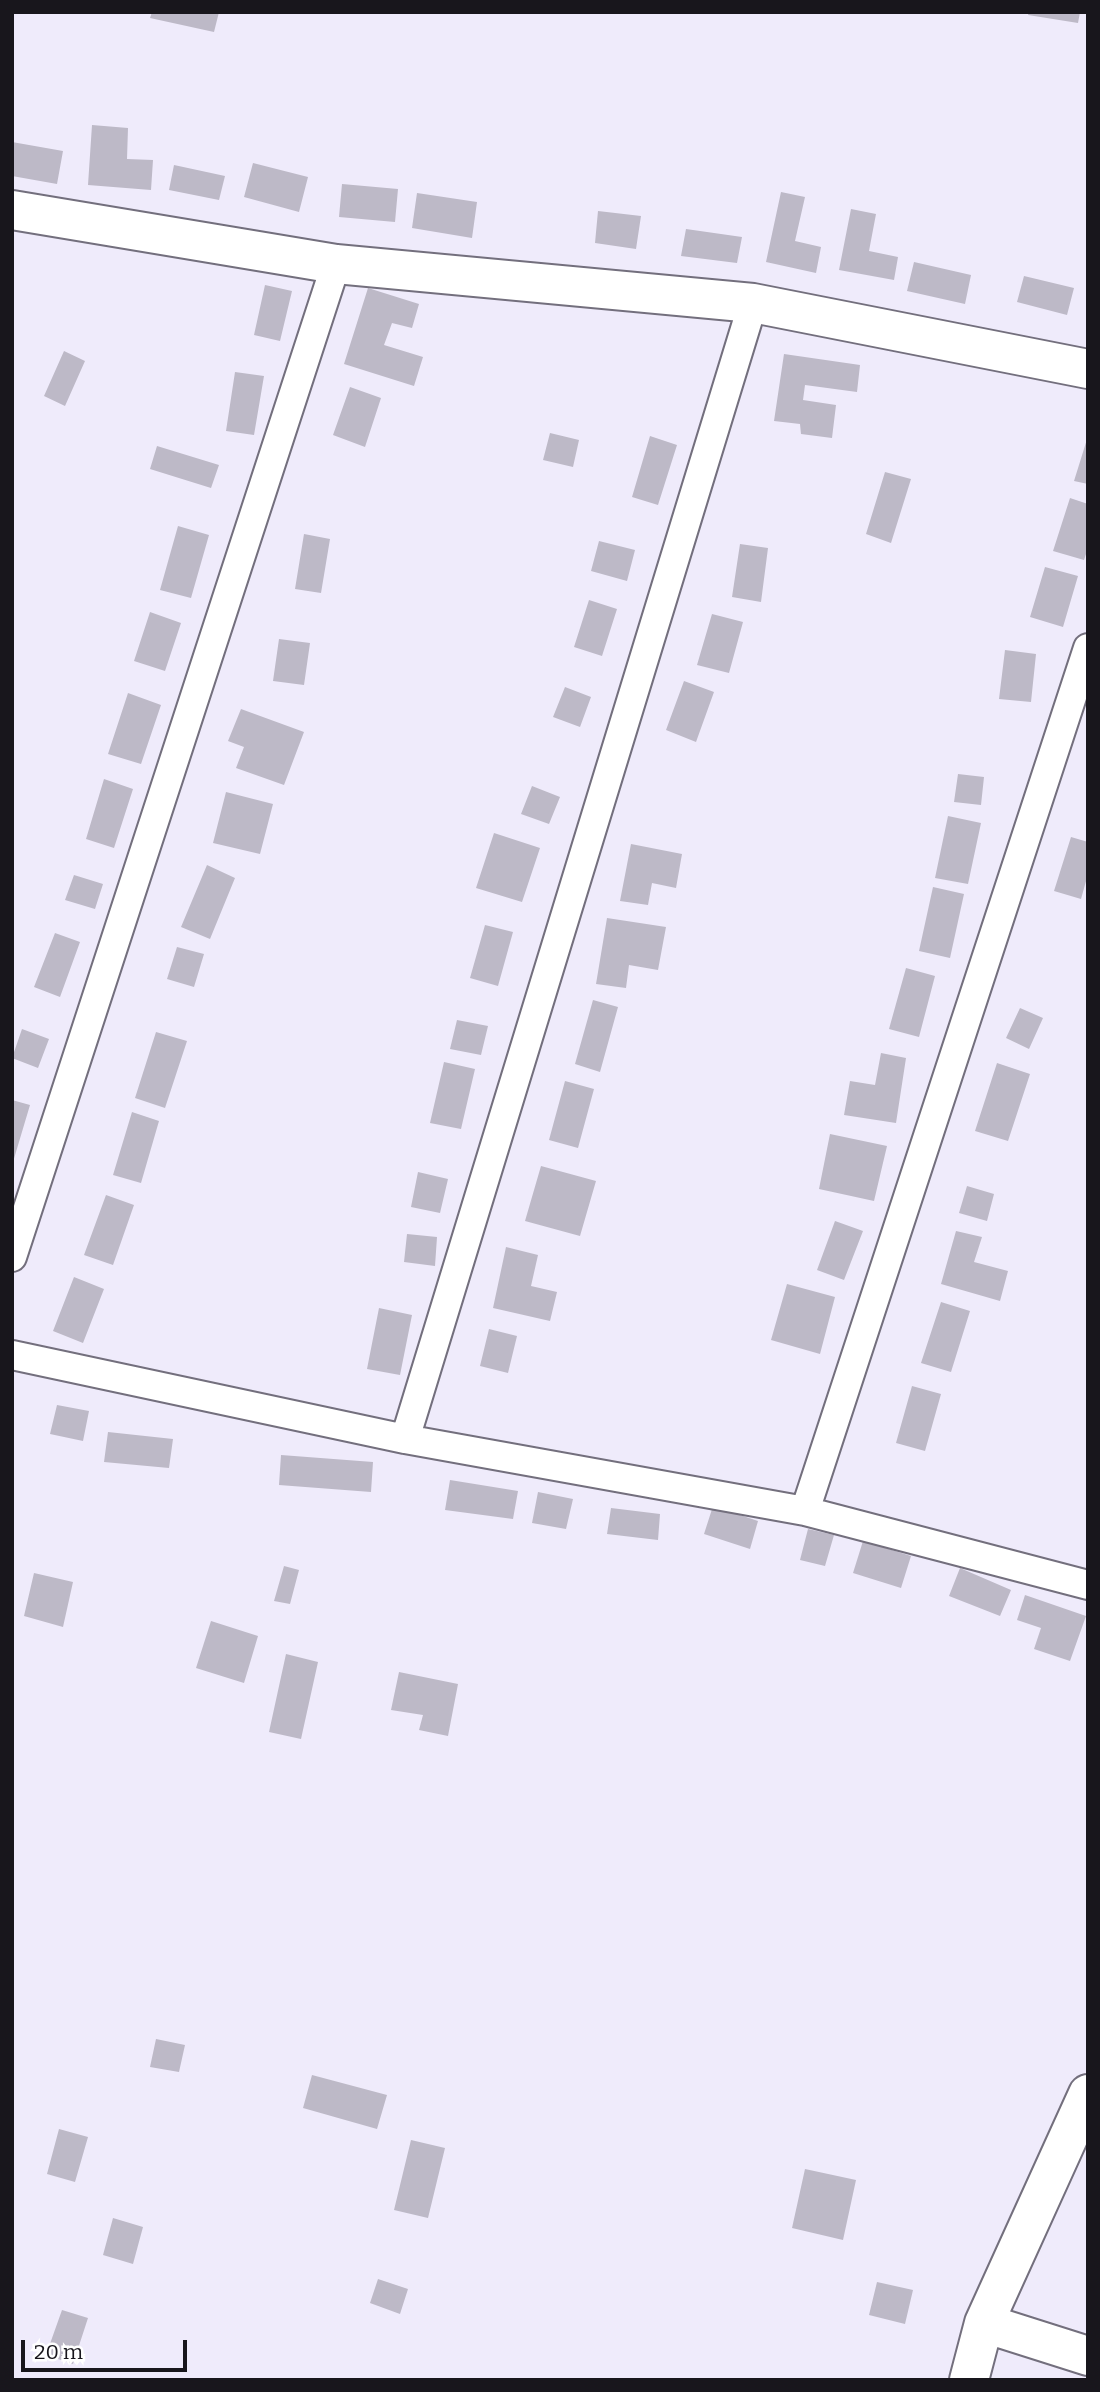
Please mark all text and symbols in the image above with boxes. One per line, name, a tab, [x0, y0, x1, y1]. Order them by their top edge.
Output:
scale bar	[24, 2326, 191, 2370]
text: 20 m	[34, 2339, 83, 2365]

